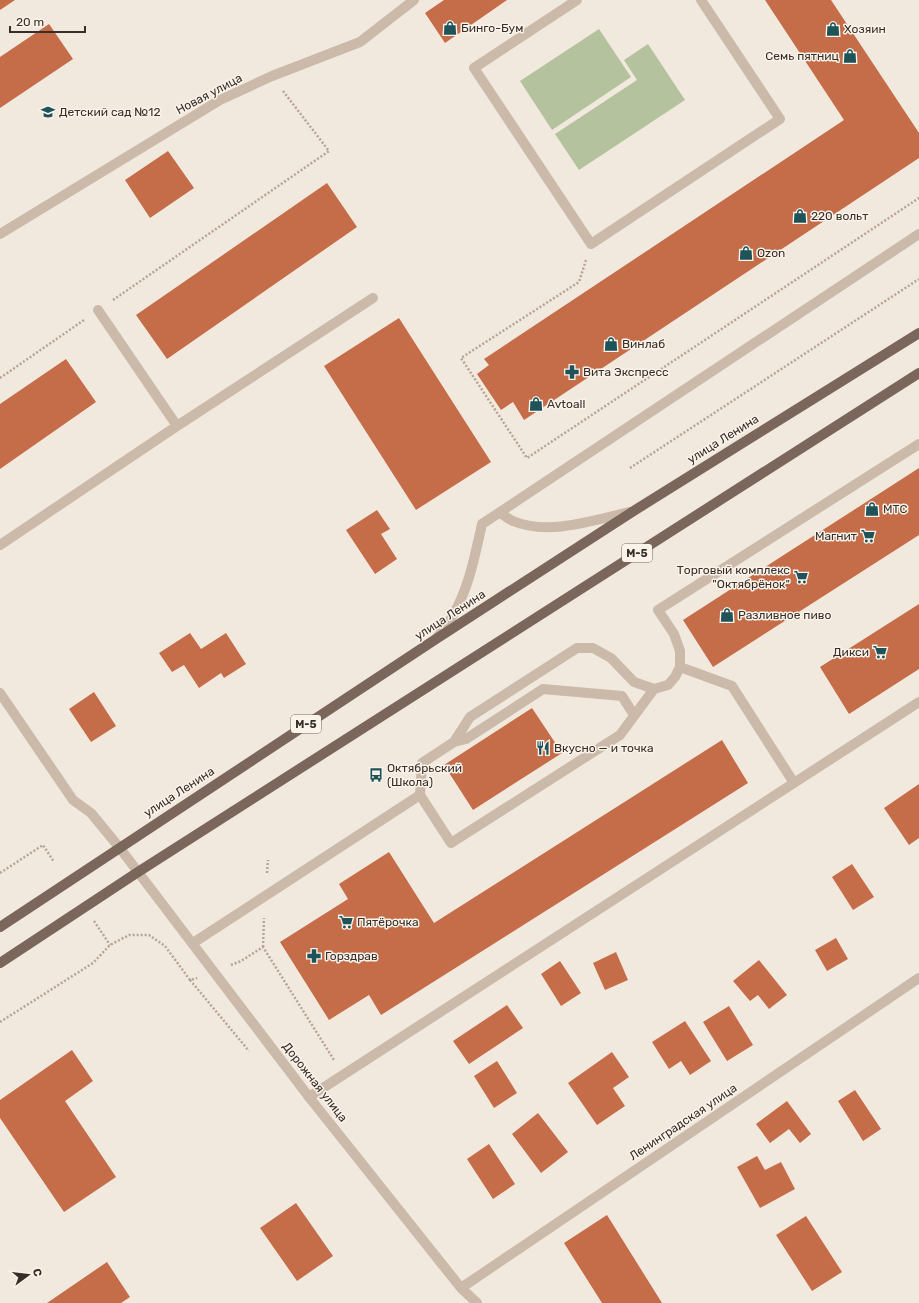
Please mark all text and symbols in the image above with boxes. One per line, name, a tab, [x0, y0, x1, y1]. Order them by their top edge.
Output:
scale bar	[10, 8, 85, 34]
text: 20 m	[16, 15, 44, 29]
shop icon: Бинго-Бум	[442, 20, 458, 36]
place label: Бинго-Бум	[461, 21, 523, 35]
shop icon: Хозяин	[825, 21, 841, 37]
place label: Хозяин	[844, 22, 886, 36]
shop icon: Семь пятниц	[842, 48, 858, 64]
place label: Семь пятниц	[765, 49, 840, 63]
street label: Новая улица	[174, 71, 244, 117]
school or university icon: Детский сад №12	[40, 104, 56, 120]
place label: Детский сад №12	[59, 105, 160, 119]
shop icon: 220 вольт	[792, 208, 808, 224]
place label: 220 вольт	[811, 209, 868, 223]
shop icon: Ozon	[738, 245, 754, 261]
place label: Ozon	[757, 246, 785, 260]
shop icon: Винлаб	[603, 336, 619, 352]
place label: Винлаб	[622, 337, 665, 351]
pharmacy icon: Вита Экспресс	[564, 364, 580, 380]
place label: Вита Экспресс	[583, 365, 669, 379]
shop icon: Avtoall	[528, 396, 544, 412]
place label: Avtoall	[547, 397, 585, 411]
street label: улица Ленина	[685, 412, 761, 466]
shop icon: МТС	[864, 501, 880, 517]
place label: МТС	[883, 502, 907, 516]
supermarket icon: Магнит	[860, 528, 876, 544]
place label: Магнит	[815, 529, 857, 543]
road number: М-5	[622, 544, 652, 562]
place label: Торговый комплекс "Октябрёнок"	[677, 563, 790, 591]
supermarket icon: Торговый комплекс "Октябрёнок"	[793, 569, 809, 585]
street label: улица Ленина	[412, 587, 488, 643]
shop icon: Разливное пиво	[719, 607, 735, 623]
place label: Разливное пиво	[738, 608, 831, 622]
supermarket icon: Дикси	[872, 644, 888, 660]
place label: Дикси	[833, 645, 869, 659]
road number: М-5	[291, 715, 321, 733]
restaurant icon: Вкусно — и точка	[535, 740, 551, 756]
place label: Вкусно — и точка	[554, 741, 654, 755]
place label: Октябрьский (Школа)	[387, 761, 462, 789]
street label: улица Ленина	[141, 764, 217, 820]
bus stop icon: Октябрьский (Школа)	[368, 767, 384, 783]
supermarket icon: Пятёрочка	[338, 914, 354, 930]
place label: Пятёрочка	[357, 915, 419, 929]
pharmacy icon: Горздрав	[306, 948, 322, 964]
place label: Горздрав	[325, 949, 378, 963]
street label: Дорожная улица	[280, 1039, 350, 1125]
street label: Ленинградская улица	[626, 1081, 740, 1163]
north arrow	[8, 1255, 48, 1295]
text: С	[30, 1267, 45, 1278]

